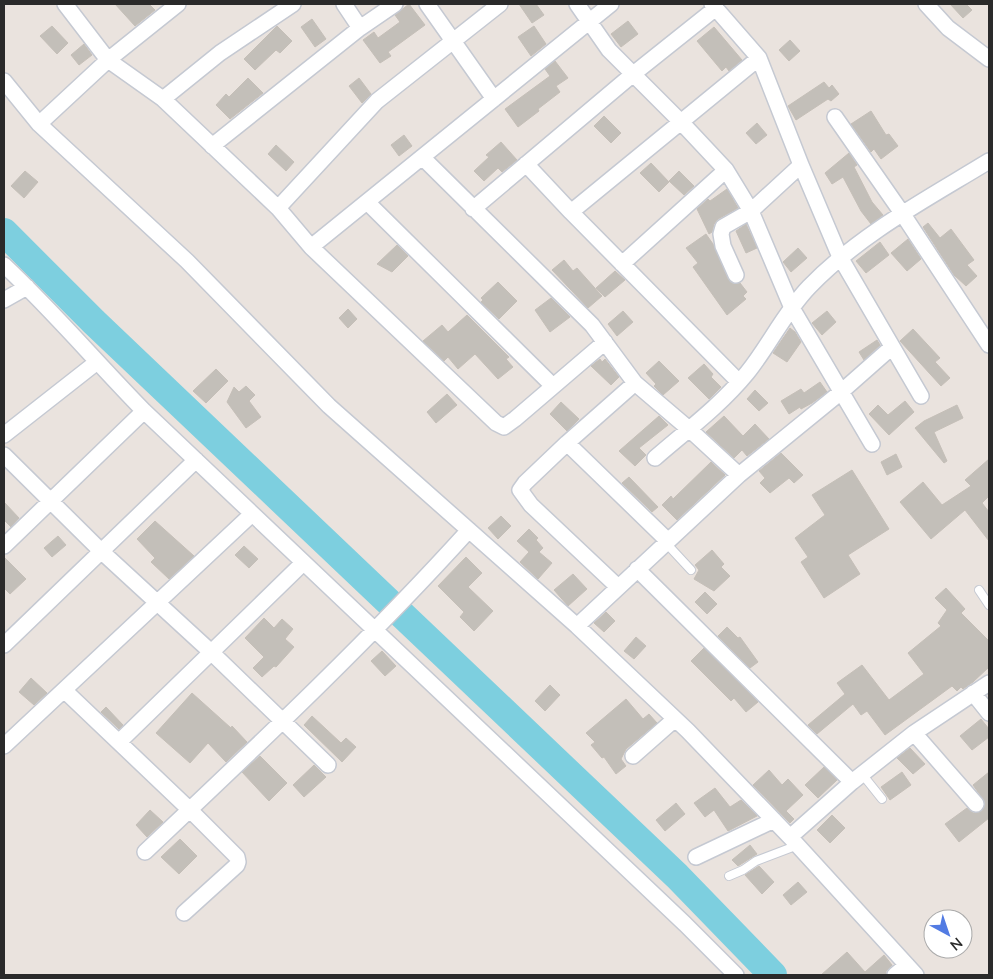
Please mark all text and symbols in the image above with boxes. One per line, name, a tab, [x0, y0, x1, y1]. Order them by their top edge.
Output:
north arrow	[923, 909, 973, 959]
text: N	[947, 934, 966, 954]

